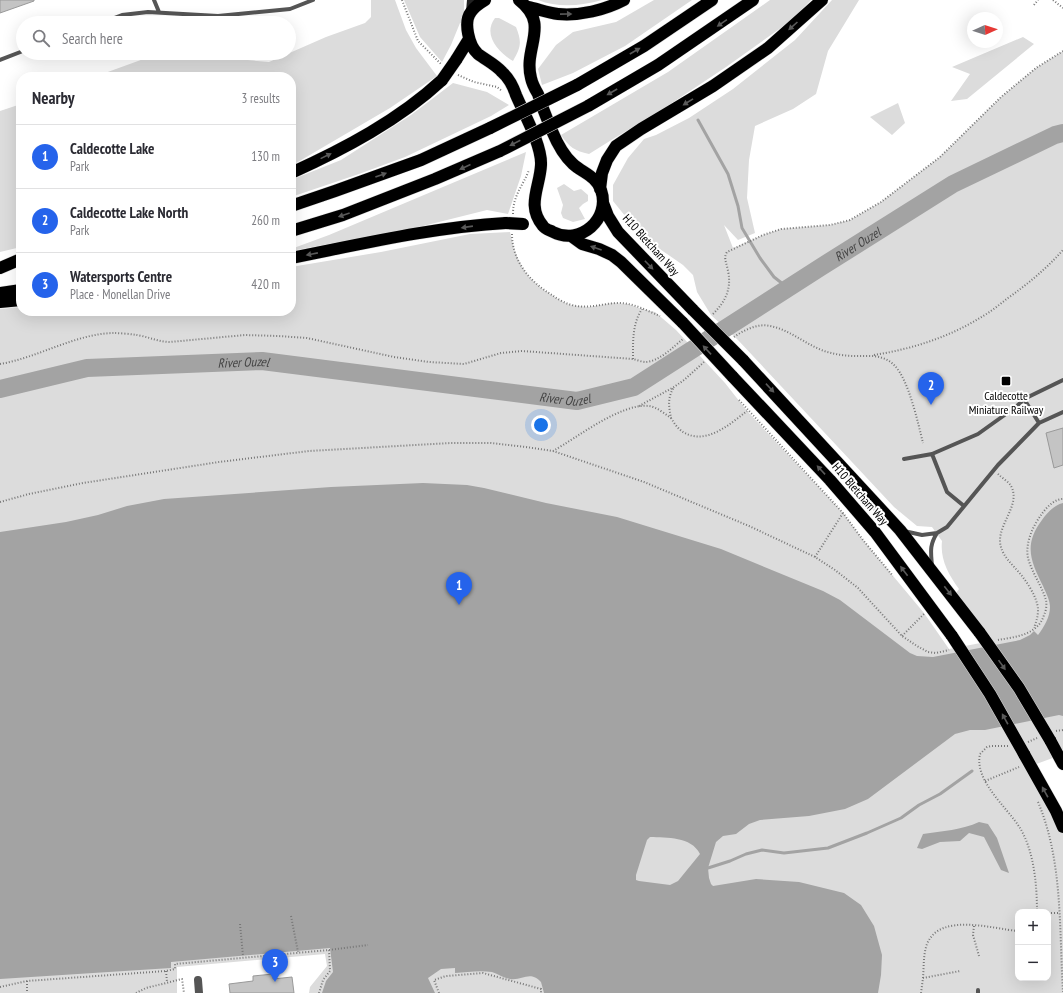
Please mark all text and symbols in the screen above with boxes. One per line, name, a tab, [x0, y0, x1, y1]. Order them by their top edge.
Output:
one-way arrow	[560, 10, 572, 17]
north arrow	[967, 12, 1003, 48]
search box	[16, 16, 296, 60]
one-way arrow	[716, 18, 727, 27]
one-way arrow	[788, 21, 797, 30]
icon: search	[30, 27, 52, 49]
text: Search here	[62, 29, 123, 48]
one-way arrow	[629, 48, 641, 55]
text: Nearby	[32, 87, 75, 109]
one-way arrow	[606, 89, 618, 96]
text: 3 results	[241, 90, 280, 107]
one-way arrow	[683, 98, 693, 106]
text: Caldecotte Lake	[70, 139, 155, 158]
one-way arrow	[510, 140, 521, 146]
text: 1	[42, 148, 48, 165]
text: 130 m	[251, 148, 280, 165]
one-way arrow	[320, 153, 332, 159]
text: Park	[70, 158, 89, 175]
one-way arrow	[458, 164, 470, 170]
one-way arrow	[375, 172, 387, 178]
text: Caldecotte Lake North	[70, 203, 188, 222]
street label: H10 Bletcham Way	[620, 211, 683, 279]
text: 2	[42, 212, 48, 229]
text: 260 m	[251, 212, 280, 229]
one-way arrow	[337, 212, 349, 218]
text: Park	[70, 222, 89, 239]
water label: River Ouzel	[831, 223, 886, 265]
one-way arrow	[461, 224, 473, 230]
one-way arrow	[590, 245, 602, 251]
one-way arrow	[306, 251, 318, 257]
one-way arrow	[645, 260, 654, 270]
text: Watersports Centre	[70, 267, 172, 286]
text: 3	[42, 276, 48, 293]
text: 420 m	[251, 276, 280, 293]
text: Place · Monellan Drive	[70, 286, 170, 303]
one-way arrow	[703, 344, 712, 355]
water label: River Ouzel	[217, 353, 272, 372]
pin: 2	[918, 372, 944, 405]
marker: Caldecotte Miniature Railway	[1000, 375, 1012, 387]
one-way arrow	[765, 383, 774, 393]
water label: River Ouzel	[538, 388, 594, 410]
place label: Caldecotte Miniature Railway	[969, 388, 1044, 417]
your location	[531, 415, 551, 435]
street label: H10 Bletcham Way	[829, 459, 892, 528]
one-way arrow	[817, 465, 826, 475]
one-way arrow	[900, 565, 908, 576]
pin: 1	[446, 572, 472, 605]
one-way arrow	[943, 585, 952, 596]
one-way arrow	[998, 660, 1006, 670]
one-way arrow	[1001, 714, 1008, 725]
one-way arrow	[1042, 786, 1049, 798]
map controls	[1015, 909, 1051, 981]
button: +	[1015, 909, 1051, 945]
button: −	[1015, 945, 1051, 981]
pin: 3	[262, 949, 288, 982]

